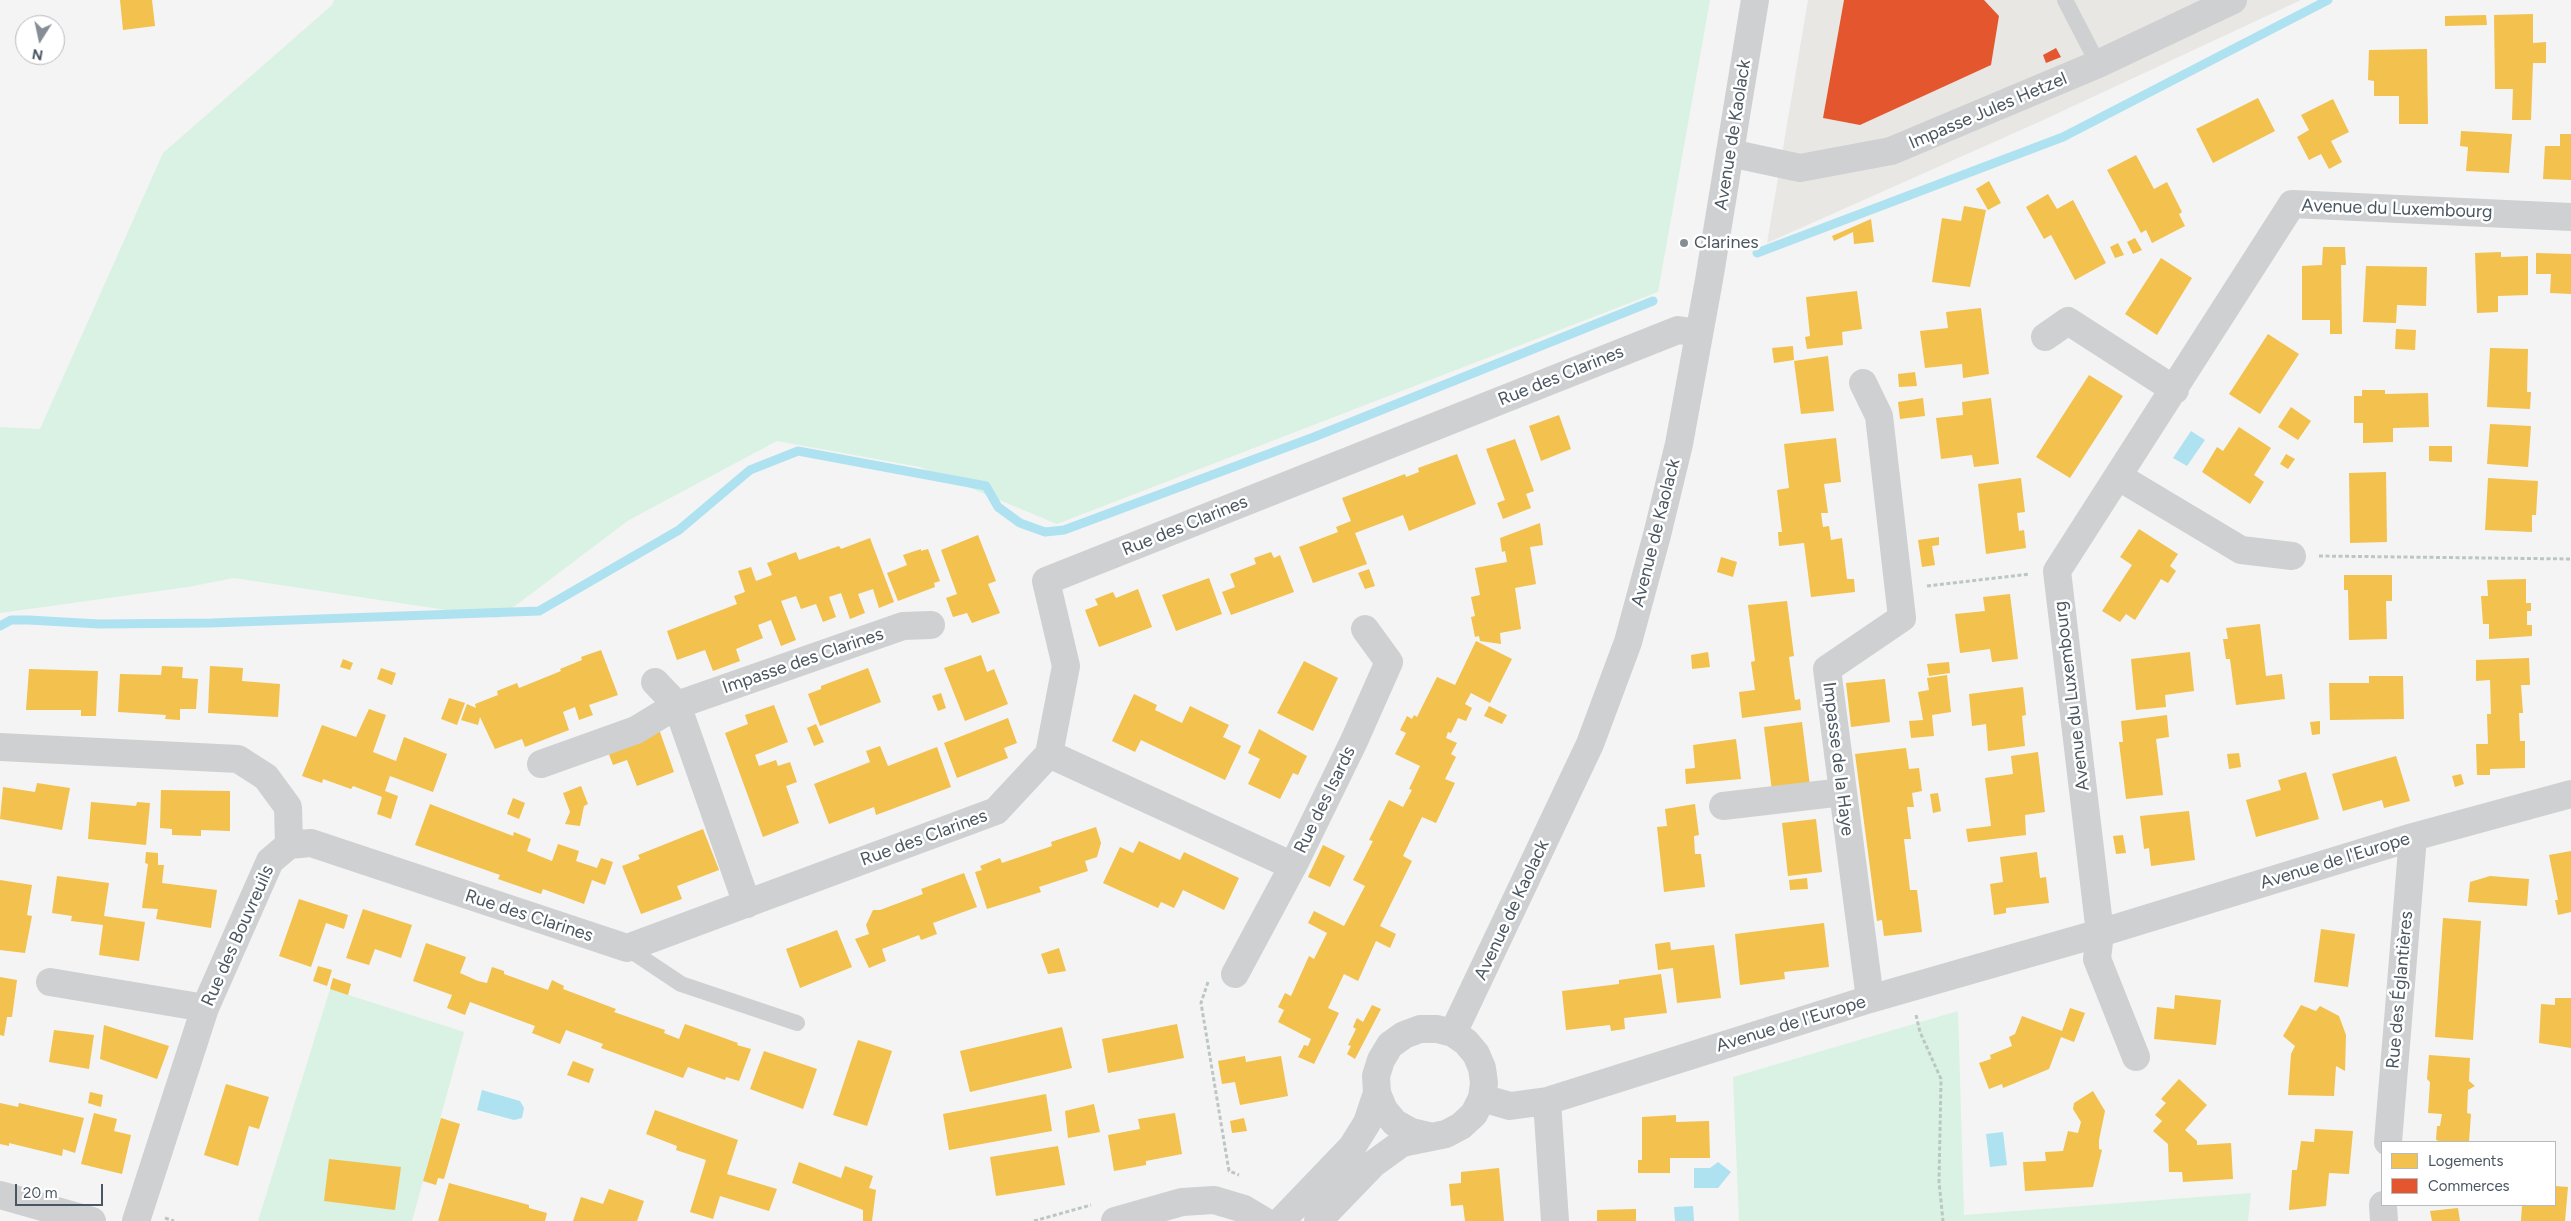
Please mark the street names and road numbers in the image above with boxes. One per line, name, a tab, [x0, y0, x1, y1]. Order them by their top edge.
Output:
street label: Avenue de Kaolack	[1710, 58, 1756, 212]
street label: Impasse Jules Hetzel	[1906, 68, 2070, 154]
street label: Avenue du Luxembourg	[2301, 195, 2493, 223]
street label: Rue des Clarines	[1495, 341, 1627, 411]
street label: Avenue de Kaolack	[1627, 457, 1685, 609]
street label: Rue des Clarines	[1119, 491, 1251, 561]
street label: Avenue du Luxembourg	[2050, 600, 2094, 792]
street label: Impasse des Clarines	[720, 623, 886, 699]
street label: Impasse de la Haye	[1818, 681, 1858, 837]
street label: Rue des Isards	[1290, 743, 1360, 857]
street label: Rue des Clarines	[858, 805, 990, 871]
street label: Avenue de l'Europe	[2258, 828, 2412, 894]
street label: Avenue de Kaolack	[1470, 836, 1554, 984]
street label: Rue des Bouvreuils	[197, 862, 279, 1010]
street label: Rue des Clarines	[462, 885, 596, 947]
street label: Rue des Églantières	[2382, 910, 2418, 1070]
street label: Avenue de l'Europe	[1714, 991, 1868, 1057]

